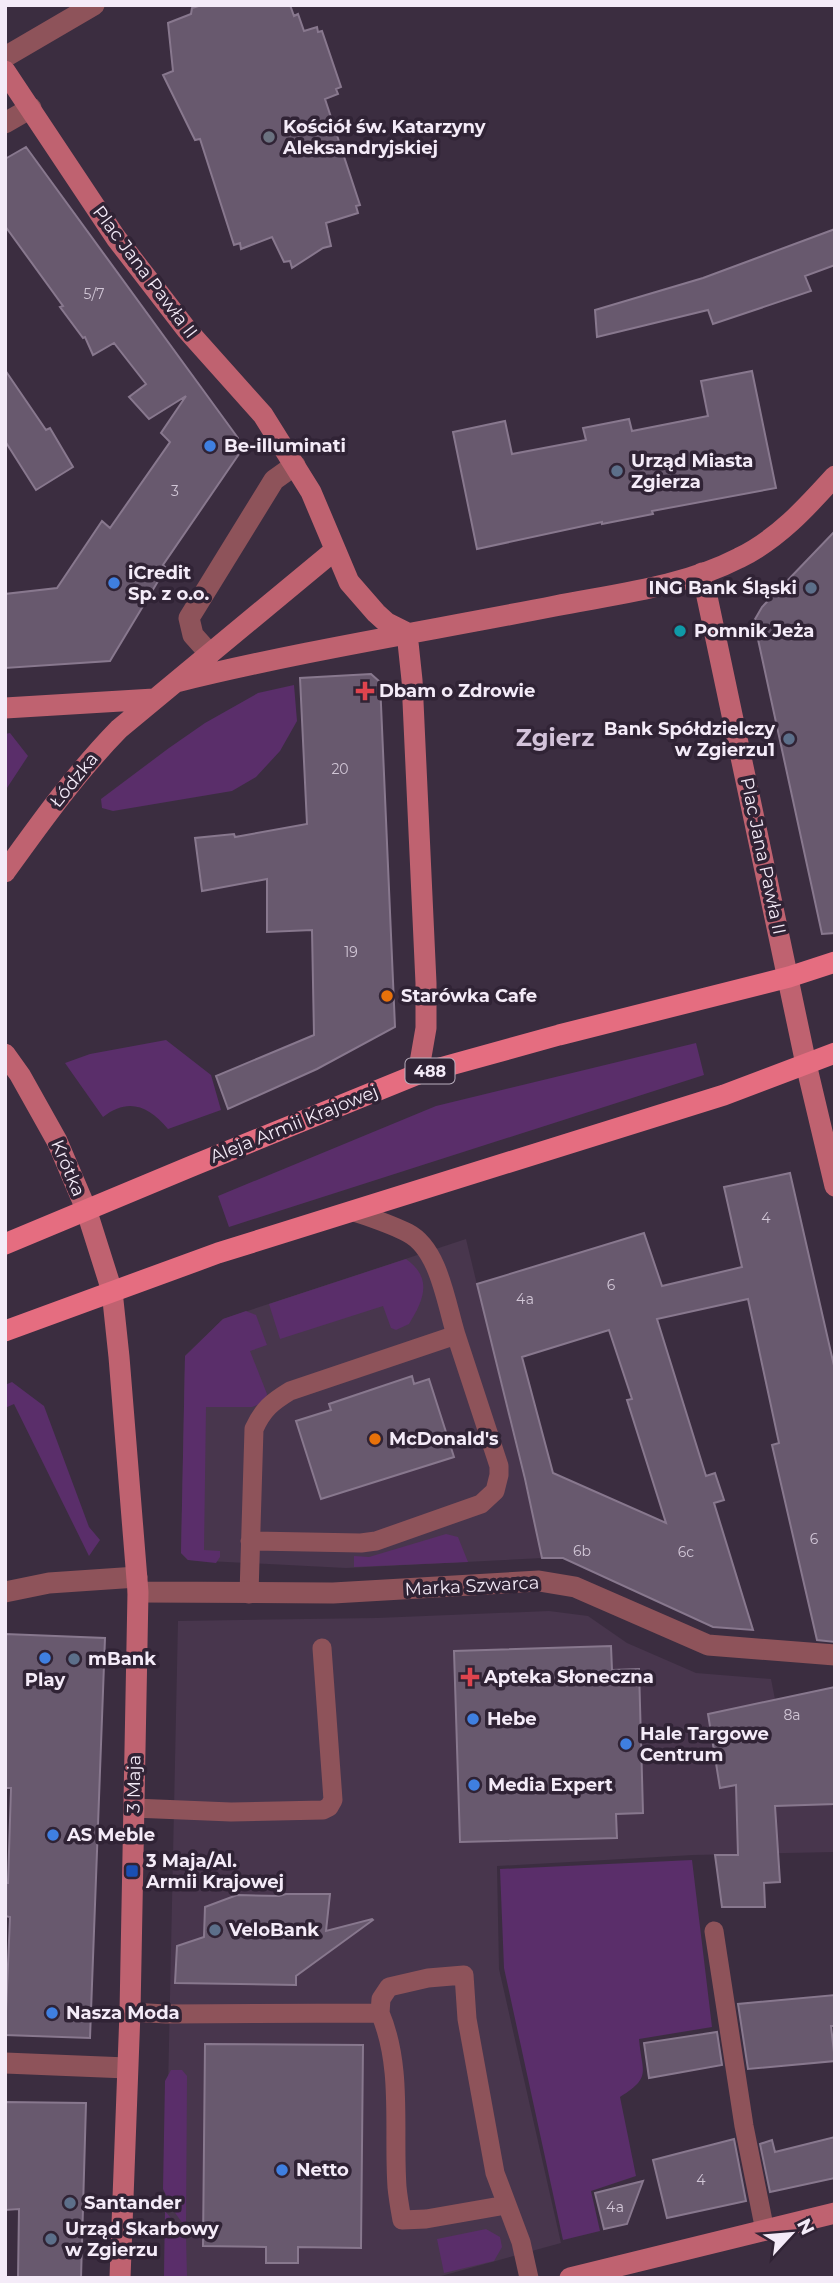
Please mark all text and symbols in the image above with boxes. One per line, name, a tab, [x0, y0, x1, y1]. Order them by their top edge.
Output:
place label: Kościół św. Katarzyny Aleksandryjskiej	[282, 116, 486, 159]
marker: Kościół św. Katarzyny Aleksandryjskiej	[261, 129, 277, 145]
street label: Plac Jana Pawła II	[88, 201, 202, 343]
house number: 5/7	[83, 285, 105, 303]
place label: Be-illuminati	[224, 435, 346, 457]
marker: Be-illuminati	[202, 438, 218, 454]
place label: Urząd Miasta Zgierza	[631, 450, 753, 493]
marker: Urząd Miasta Zgierza	[609, 463, 625, 479]
house number: 3	[171, 482, 179, 500]
place label: iCredit Sp. z o.o.	[128, 562, 209, 605]
marker: iCredit Sp. z o.o.	[106, 575, 122, 591]
place label: ING Bank Śląski	[649, 577, 797, 599]
marker: ING Bank Śląski	[803, 580, 819, 596]
place label: Pomnik Jeża	[694, 620, 814, 642]
marker: Pomnik Jeża	[672, 623, 688, 639]
place label: Dbam o Zdrowie	[379, 680, 535, 702]
marker: Dbam o Zdrowie	[357, 683, 373, 699]
place label: Bank Spółdzielczy w Zgierzu1	[604, 718, 775, 761]
district label: Zgierz	[516, 723, 594, 752]
marker: Bank Spółdzielczy w Zgierzu1	[781, 731, 797, 747]
street label: Łódzka	[45, 748, 103, 812]
house number: 20	[331, 760, 349, 778]
street label: Plac Jana Pawła II	[736, 775, 790, 937]
house number: 19	[344, 943, 358, 961]
place label: Starówka Cafe	[401, 985, 537, 1007]
marker: Starówka Cafe	[379, 988, 395, 1004]
road number: 488	[406, 1058, 454, 1084]
street label: Aleja Armii Krajowej	[207, 1080, 381, 1168]
street label: Krótka	[46, 1136, 90, 1200]
house number: 4	[761, 1209, 771, 1227]
house number: 6	[607, 1276, 616, 1294]
house number: 4a	[516, 1290, 534, 1308]
place label: McDonald's	[389, 1428, 499, 1450]
marker: McDonald's	[367, 1431, 383, 1447]
house number: 6	[810, 1530, 819, 1548]
house number: 6b	[573, 1542, 591, 1560]
house number: 6c	[678, 1543, 694, 1561]
street label: Marka Szwarca	[404, 1571, 540, 1601]
place label: mBank	[88, 1648, 156, 1670]
marker: Play	[37, 1650, 53, 1666]
marker: mBank	[66, 1651, 82, 1667]
place label: Apteka Słoneczna	[483, 1666, 654, 1688]
place label: Play	[25, 1669, 65, 1691]
marker: Apteka Słoneczna	[462, 1669, 478, 1685]
house number: 8a	[783, 1706, 801, 1724]
place label: Hebe	[487, 1708, 537, 1730]
marker: Hebe	[465, 1711, 481, 1727]
place label: Hale Targowe Centrum	[640, 1723, 769, 1766]
marker: Hale Targowe Centrum	[618, 1736, 634, 1752]
street label: 3 Maja	[122, 1755, 146, 1813]
place label: Media Expert	[488, 1774, 613, 1796]
marker: Media Expert	[466, 1777, 482, 1793]
place label: AS Meble	[66, 1824, 155, 1846]
marker: AS Meble	[45, 1827, 61, 1843]
place label: 3 Maja/Al. Armii Krajowej	[145, 1850, 284, 1893]
marker: 3 Maja/Al. Armii Krajowej	[124, 1863, 140, 1879]
place label: VeloBank	[228, 1919, 319, 1941]
marker: VeloBank	[207, 1922, 223, 1938]
place label: Nasza Moda	[66, 2002, 180, 2024]
marker: Nasza Moda	[44, 2005, 60, 2021]
place label: Netto	[296, 2159, 349, 2181]
marker: Netto	[274, 2162, 290, 2178]
house number: 4	[696, 2171, 706, 2189]
place label: Santander	[84, 2192, 182, 2214]
marker: Santander	[62, 2195, 78, 2211]
house number: 4a	[606, 2198, 624, 2216]
north arrow	[756, 2199, 826, 2269]
text: N	[792, 2215, 820, 2239]
place label: Urząd Skarbowy w Zgierzu	[65, 2218, 219, 2261]
marker: Urząd Skarbowy w Zgierzu	[43, 2231, 59, 2247]

